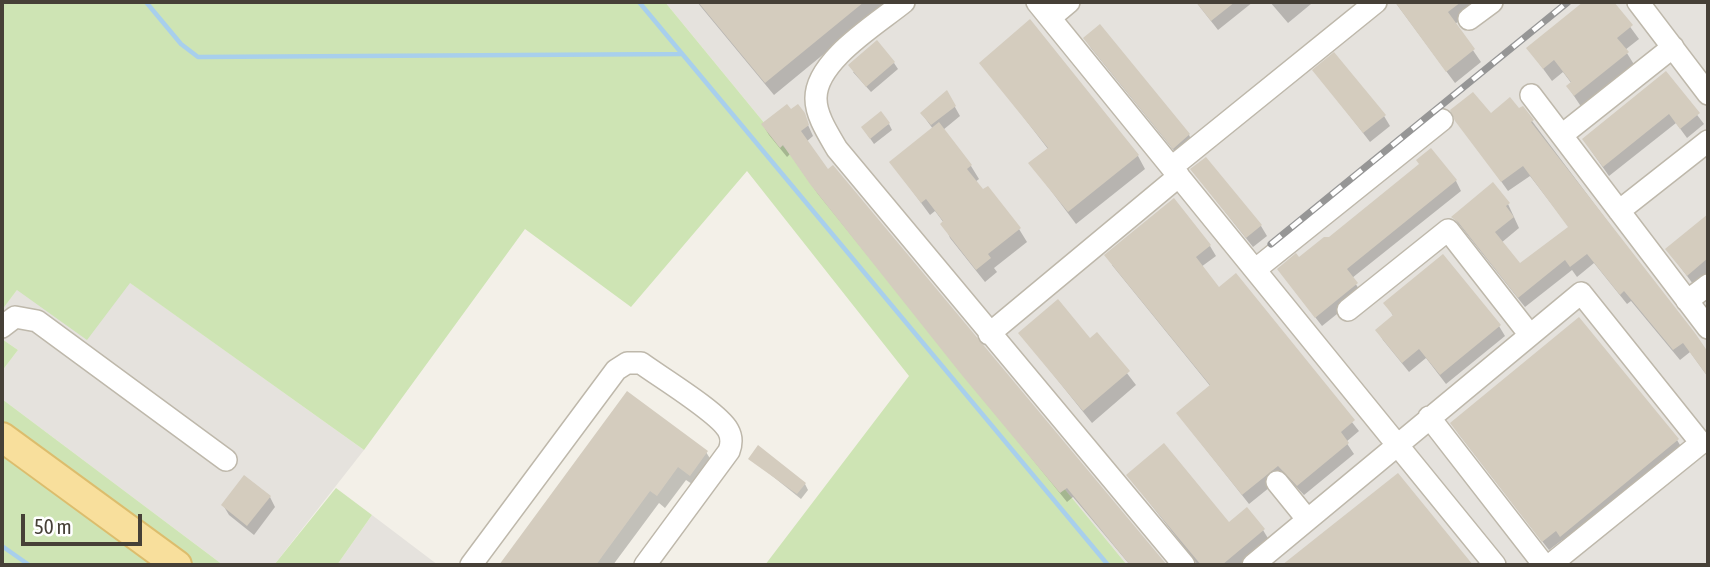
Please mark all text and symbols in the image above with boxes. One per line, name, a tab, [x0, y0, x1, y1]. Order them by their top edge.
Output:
scale bar	[24, 500, 145, 544]
text: 50 m	[34, 514, 72, 538]

